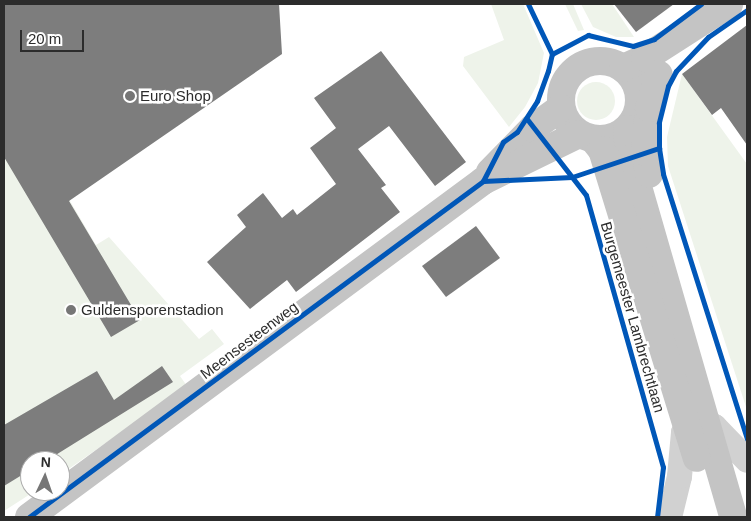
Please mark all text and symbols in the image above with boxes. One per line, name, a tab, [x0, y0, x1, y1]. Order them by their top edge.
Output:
scale bar	[22, 20, 86, 52]
text: 20 m	[28, 30, 61, 47]
place label: Euro Shop	[140, 87, 211, 105]
marker: Euro Shop	[124, 90, 136, 102]
street label: Burgemeester Lambrechtlaan	[597, 220, 669, 414]
street label: Meensesteenweg	[197, 297, 301, 383]
place label: Guldensporenstadion	[81, 301, 224, 319]
marker: Guldensporenstadion	[65, 304, 77, 316]
north arrow	[20, 451, 70, 501]
text: N	[40, 454, 51, 470]

